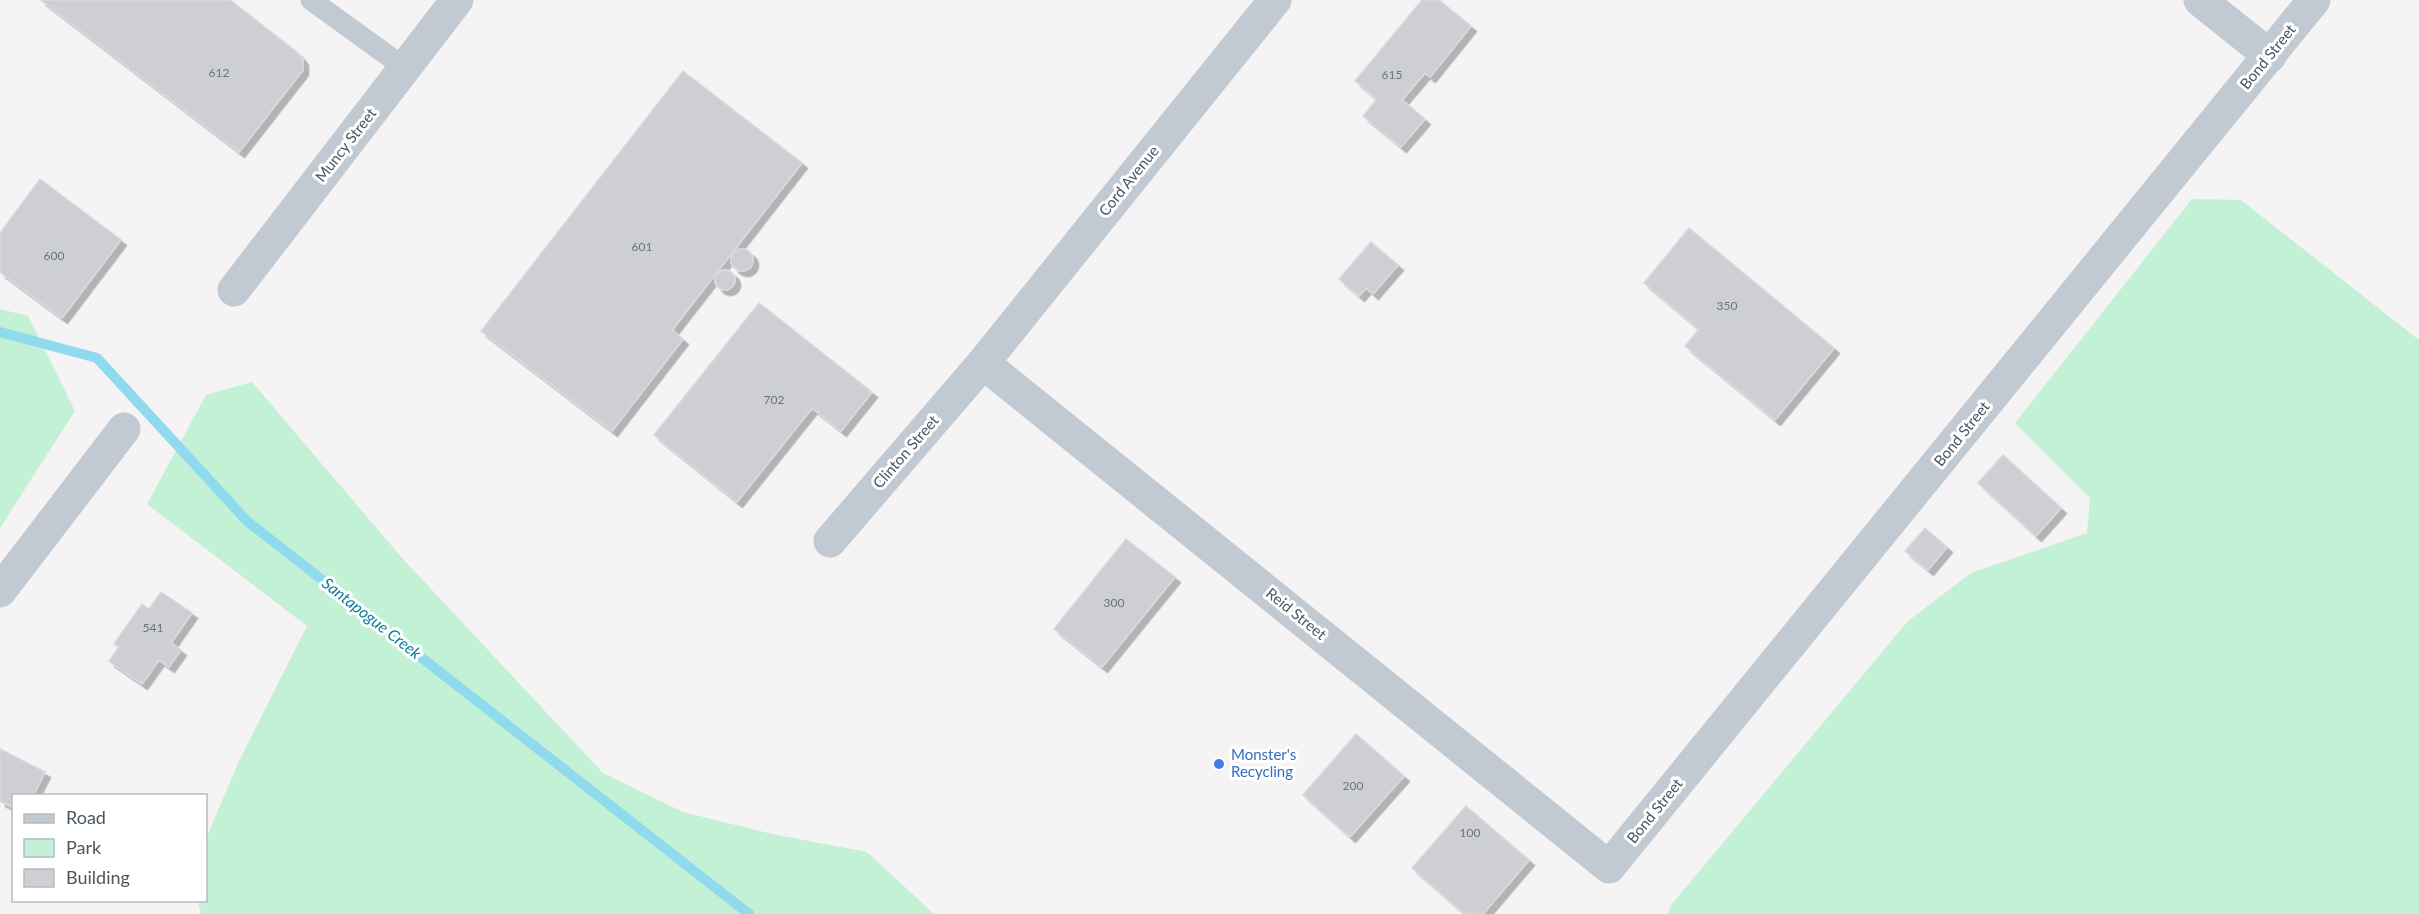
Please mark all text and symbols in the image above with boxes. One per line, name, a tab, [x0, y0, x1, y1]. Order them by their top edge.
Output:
street label: Bond Street	[2236, 20, 2299, 92]
house number: 612	[209, 65, 229, 80]
house number: 615	[1382, 67, 1402, 82]
street label: Muncy Street	[311, 104, 380, 185]
street label: Cord Avenue	[1095, 142, 1162, 219]
house number: 601	[632, 239, 652, 254]
house number: 600	[44, 248, 64, 263]
house number: 350	[1717, 298, 1737, 313]
house number: 702	[764, 392, 784, 407]
street label: Bond Street	[1930, 397, 1993, 469]
street label: Clinton Street	[869, 411, 942, 492]
water label: Santapogue Creek	[319, 573, 426, 662]
street label: Reid Street	[1263, 584, 1331, 643]
house number: 300	[1104, 595, 1124, 610]
house number: 541	[143, 620, 163, 635]
place label: Monster's Recycling	[1231, 745, 1296, 780]
marker: Monster's Recycling	[1212, 757, 1226, 771]
street label: Bond Street	[1623, 774, 1686, 846]
house number: 200	[1343, 778, 1363, 793]
legend	[12, 794, 207, 902]
text: Road	[66, 806, 106, 828]
house number: 100	[1460, 825, 1480, 840]
text: Park	[66, 836, 102, 858]
text: Building	[66, 866, 130, 888]

